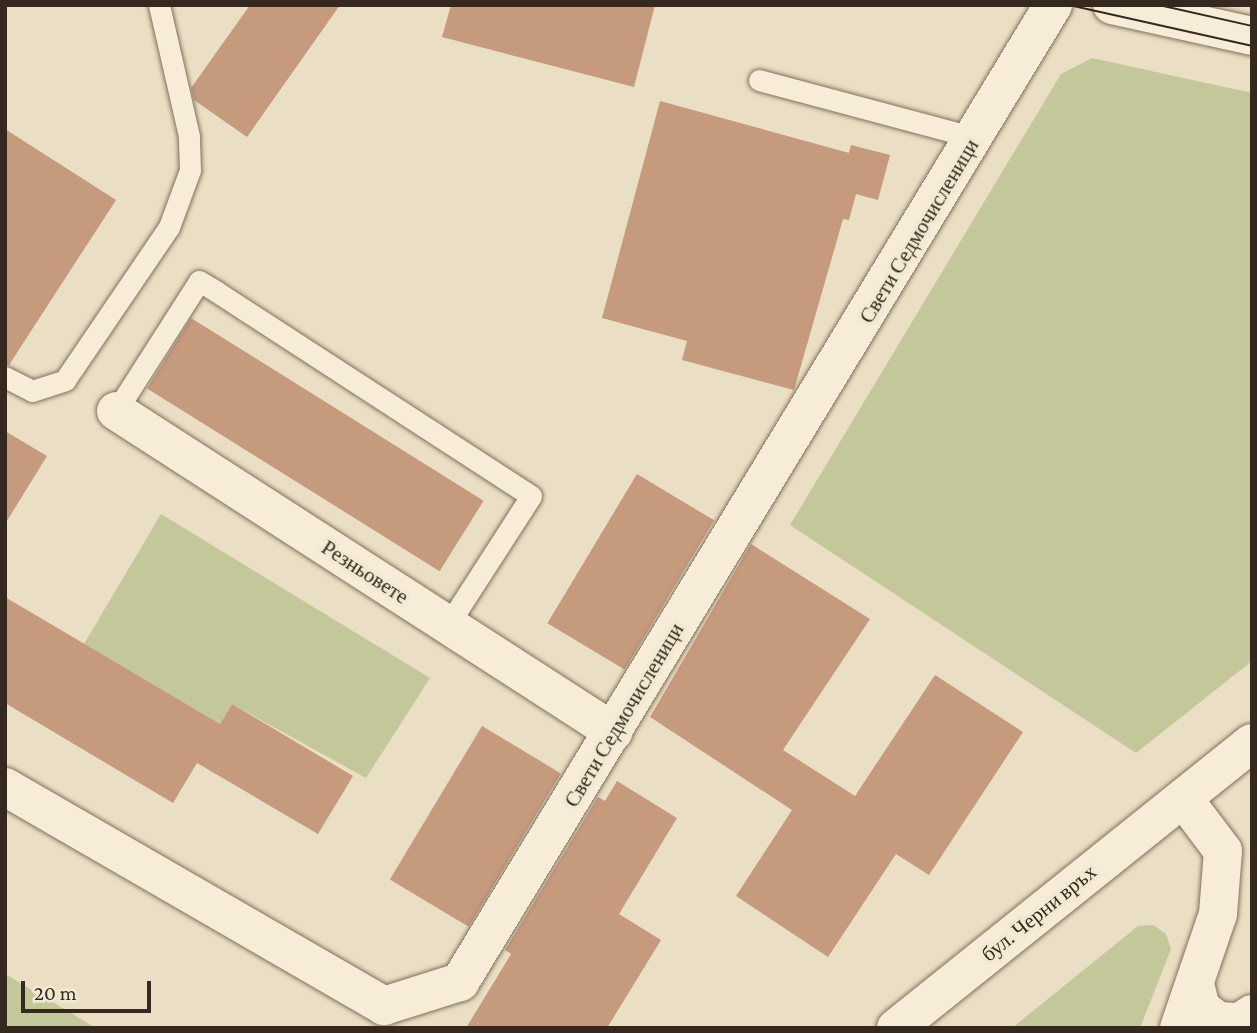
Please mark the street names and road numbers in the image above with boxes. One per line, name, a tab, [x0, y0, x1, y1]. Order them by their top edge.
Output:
street label: Свети Седмочисленици	[854, 134, 984, 328]
street label: Резньовете	[317, 535, 413, 609]
street label: Свети Седмочисленици	[559, 618, 689, 812]
street label: бул. Черни връх	[977, 859, 1101, 967]

